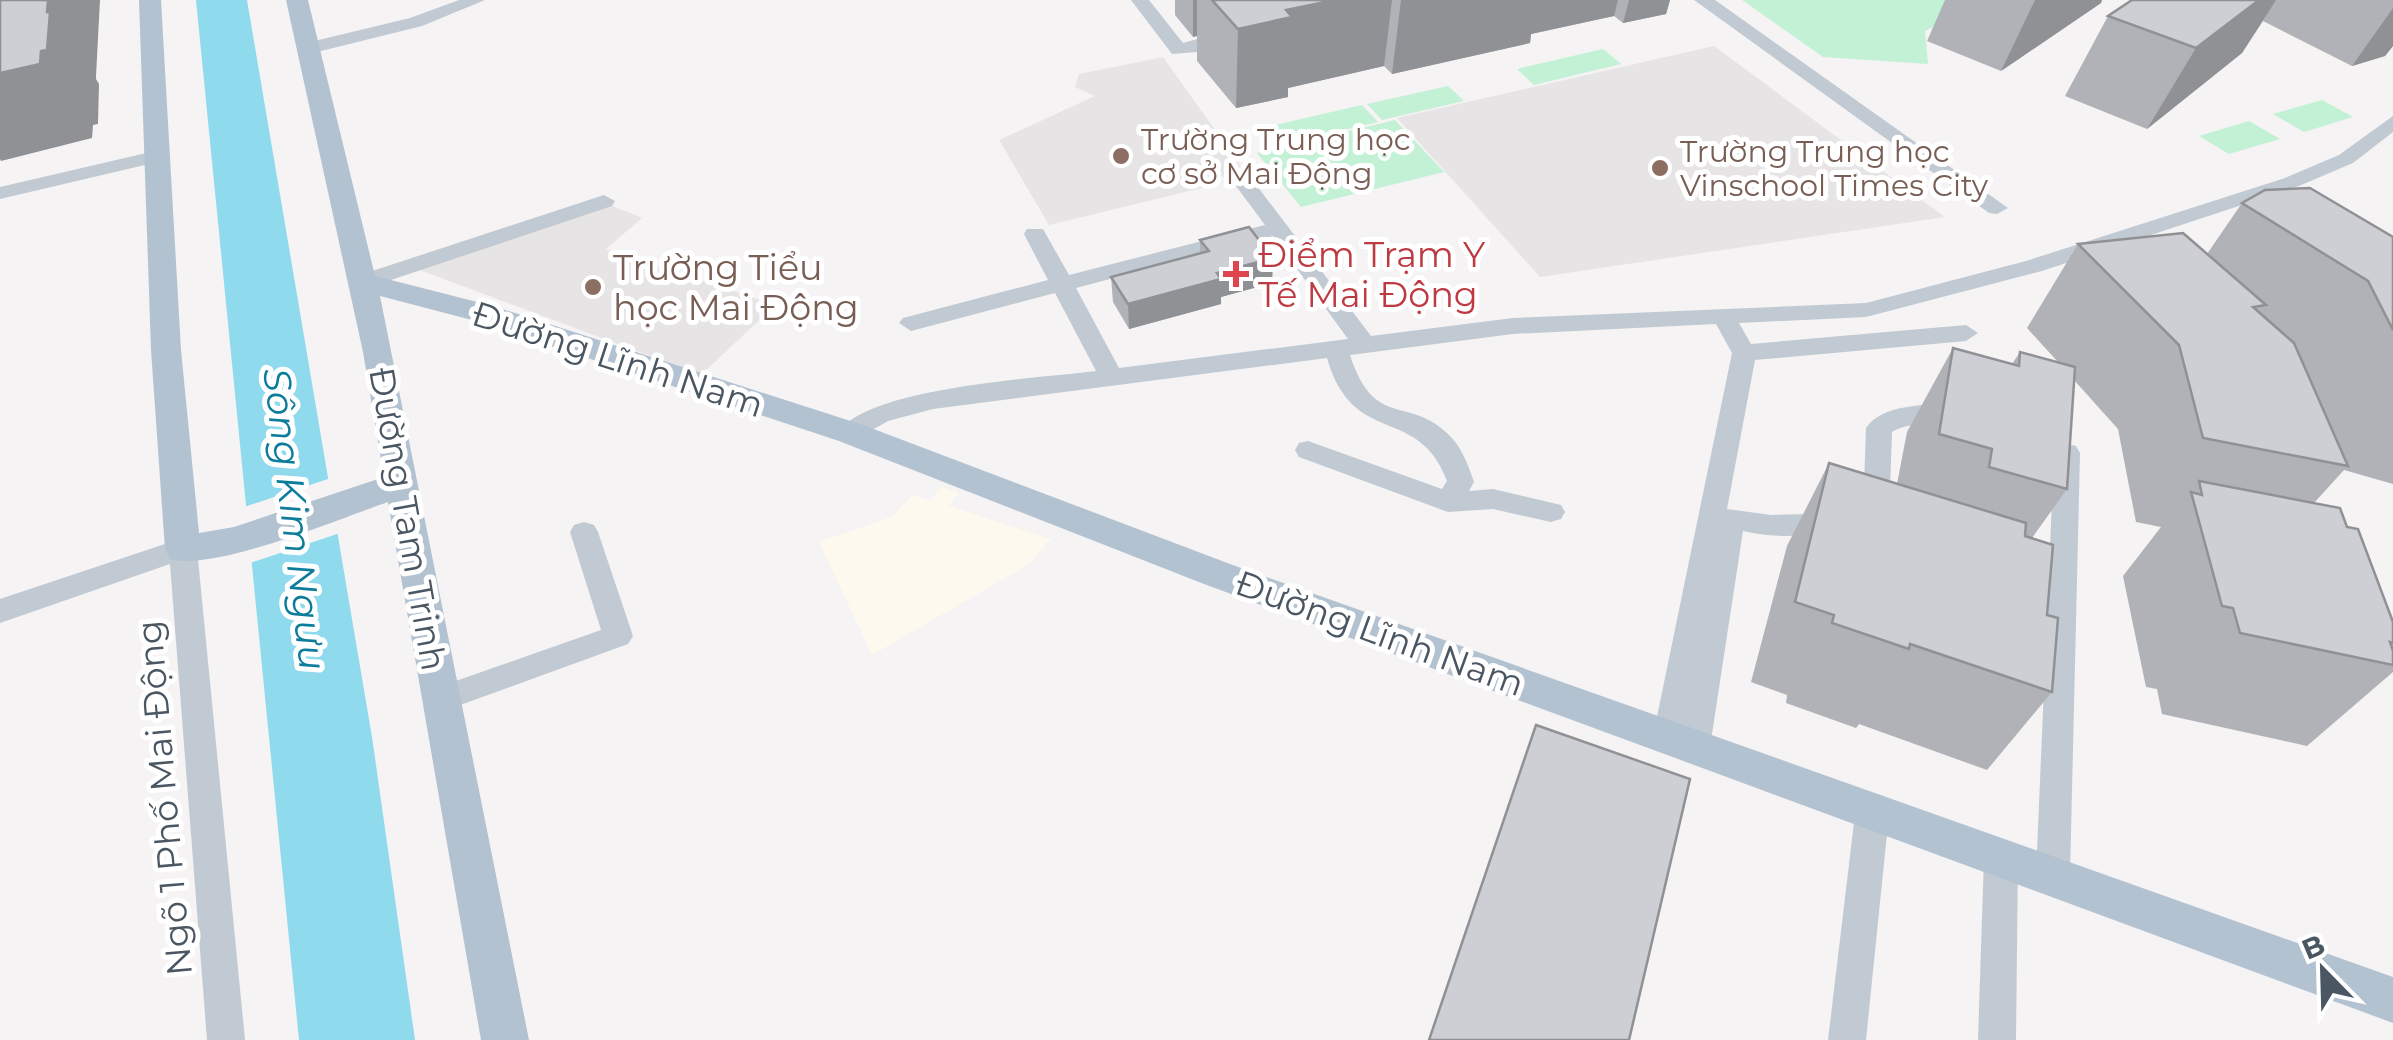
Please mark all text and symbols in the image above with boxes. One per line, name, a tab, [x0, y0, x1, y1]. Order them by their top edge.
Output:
place label: Trường Trung học cơ sở Mai Động	[1141, 121, 1411, 192]
place label: Trường Trung học Vinschool Times City	[1680, 133, 1989, 204]
marker: Trường Trung học cơ sở Mai Động	[1110, 145, 1132, 167]
marker: Trường Trung học Vinschool Times City	[1649, 157, 1671, 179]
place label: Điểm Trạm Y Tế Mai Động	[1258, 233, 1486, 316]
place label: Trường Tiểu học Mai Động	[613, 246, 859, 329]
marker: Điểm Trạm Y Tế Mai Động	[1223, 261, 1249, 287]
marker: Trường Tiểu học Mai Động	[582, 276, 604, 298]
street label: Đường Lĩnh Nam	[467, 292, 769, 426]
street label: Đường Tam Trinh	[360, 364, 456, 674]
water label: Sông Kim Ngưu	[253, 365, 337, 673]
street label: Đường Lĩnh Nam	[1230, 561, 1530, 705]
street label: Ngõ 1 Phố Mai Động	[127, 619, 201, 977]
north arrow	[2273, 920, 2373, 1020]
text: B	[2297, 927, 2330, 967]

